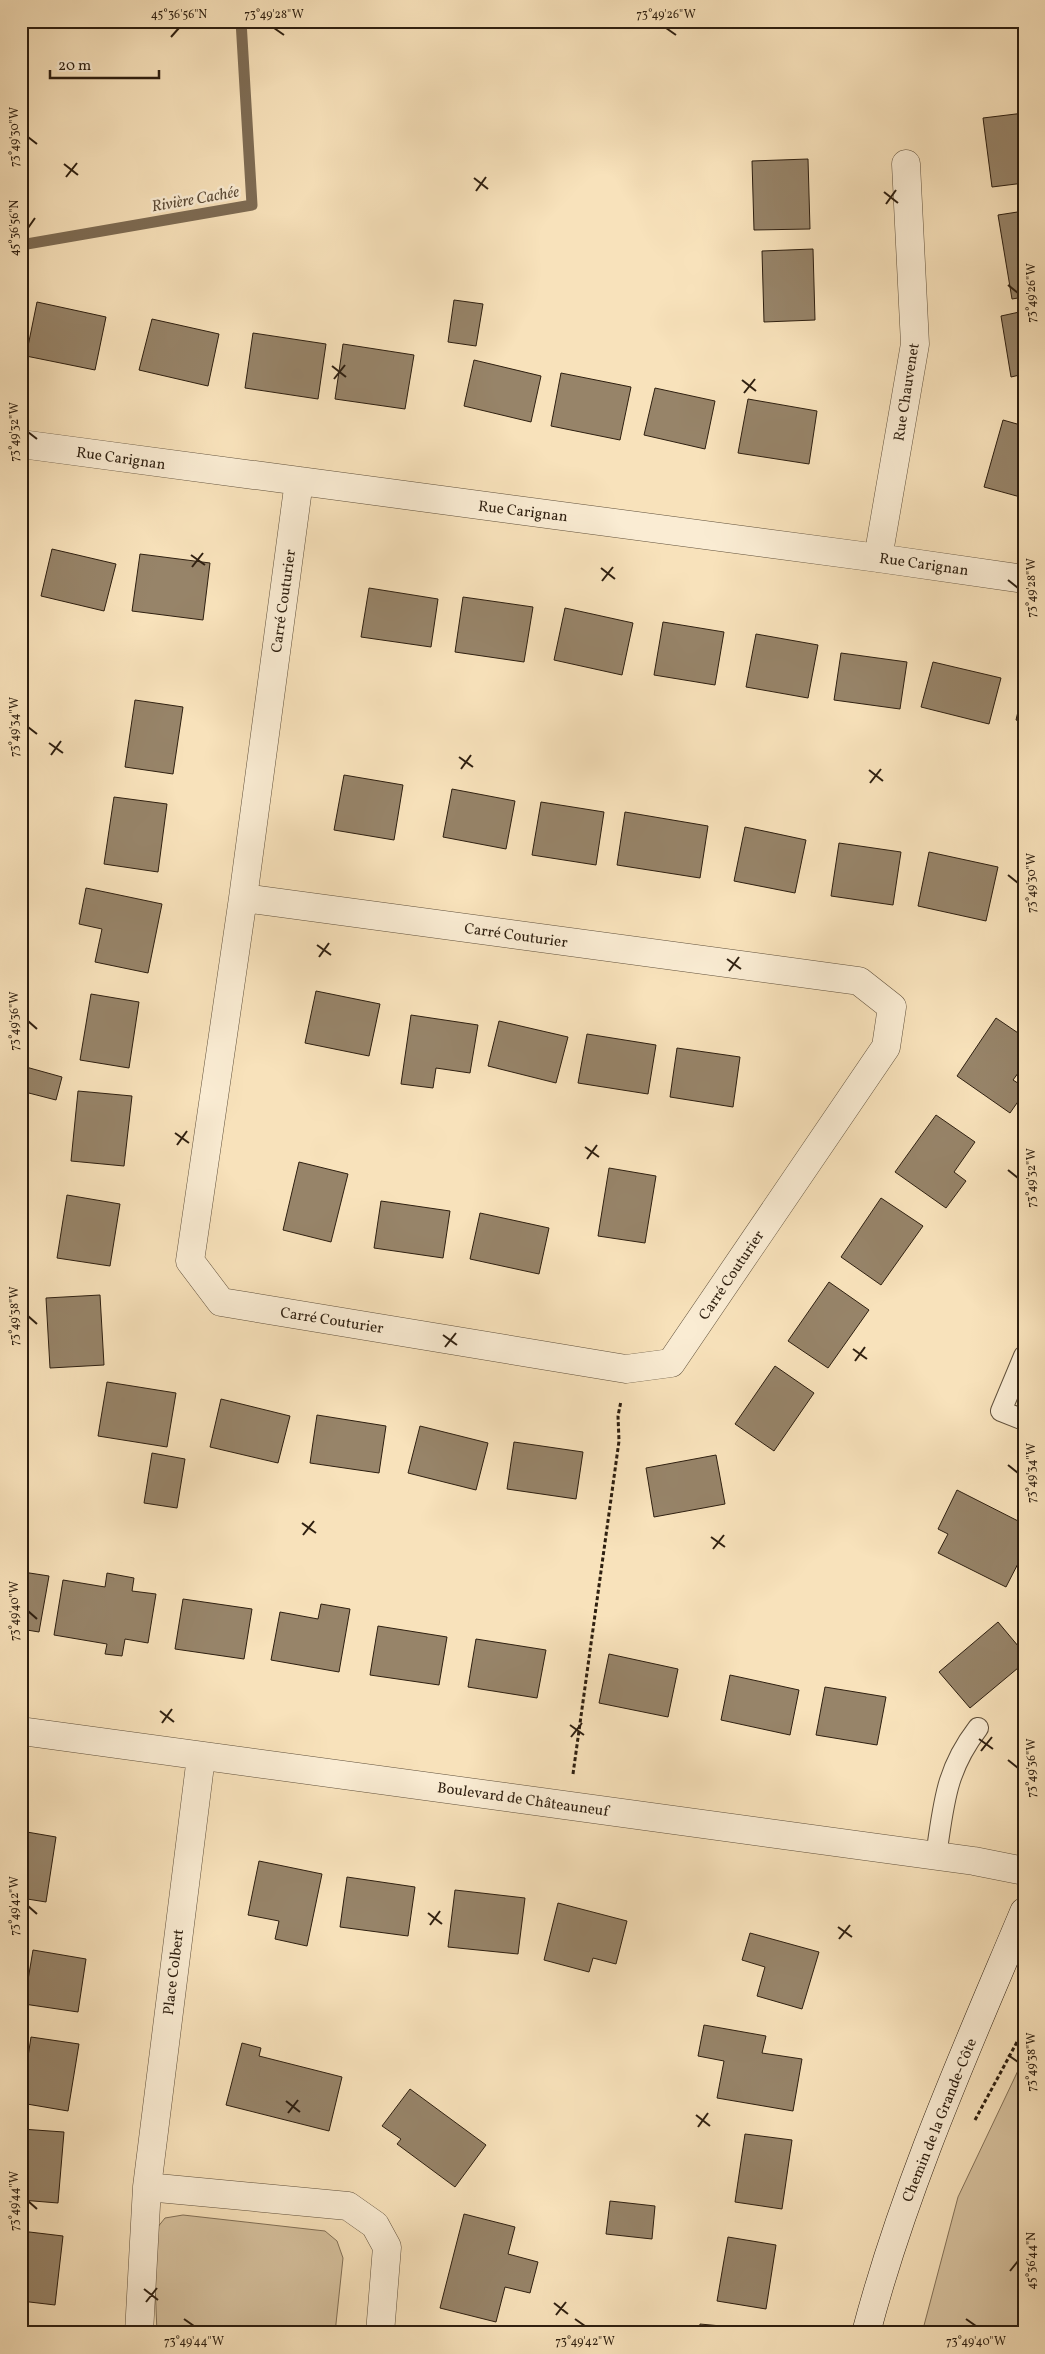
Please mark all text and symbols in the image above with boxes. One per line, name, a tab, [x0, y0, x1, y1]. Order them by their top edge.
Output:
text: 45°36'56"N	[151, 7, 207, 23]
text: 73°49'28"W	[244, 7, 304, 23]
text: 73°49'26"W	[636, 7, 696, 23]
scale bar	[50, 48, 159, 80]
text: 20 m	[58, 56, 91, 77]
text: 73°49'30"W	[7, 107, 23, 167]
water label: Rivière Cachée	[150, 181, 241, 218]
text: 45°36'56"N	[7, 200, 23, 256]
text: 73°49'26"W	[1024, 263, 1040, 323]
street label: Rue Chauvenet	[889, 342, 926, 443]
text: 73°49'32"W	[7, 402, 23, 462]
street label: Rue Carignan	[75, 443, 167, 476]
street label: Rue Carignan	[477, 497, 569, 528]
street label: Carré Couturier	[267, 548, 302, 654]
street label: Rue Carignan	[878, 549, 970, 582]
text: 73°49'28"W	[1024, 558, 1040, 618]
text: 73°49'34"W	[7, 697, 23, 757]
text: 73°49'30"W	[1024, 853, 1040, 913]
street label: Carré Couturier	[463, 919, 569, 954]
text: 73°49'36"W	[7, 991, 23, 1051]
text: 73°49'32"W	[1024, 1148, 1040, 1208]
street label: Carré Couturier	[694, 1227, 770, 1325]
text: 73°49'38"W	[7, 1286, 23, 1346]
street label: Carré Couturier	[279, 1303, 385, 1340]
text: 73°49'34"W	[1024, 1443, 1040, 1503]
text: 73°49'40"W	[7, 1581, 23, 1641]
text: 73°49'36"W	[1024, 1738, 1040, 1798]
street label: Boulevard de Châteauneuf	[436, 1778, 612, 1823]
text: 73°49'42"W	[7, 1876, 23, 1936]
street label: Place Colbert	[159, 1928, 190, 2016]
text: 73°49'38"W	[1024, 2032, 1040, 2092]
street label: Chemin de la Grande-Côte	[898, 2036, 983, 2206]
text: 73°49'44"W	[7, 2171, 23, 2231]
text: 45°36'44"N	[1024, 2232, 1040, 2290]
text: 73°49'44"W	[164, 2334, 224, 2350]
text: 73°49'42"W	[555, 2334, 615, 2350]
text: 73°49'40"W	[946, 2334, 1006, 2350]

